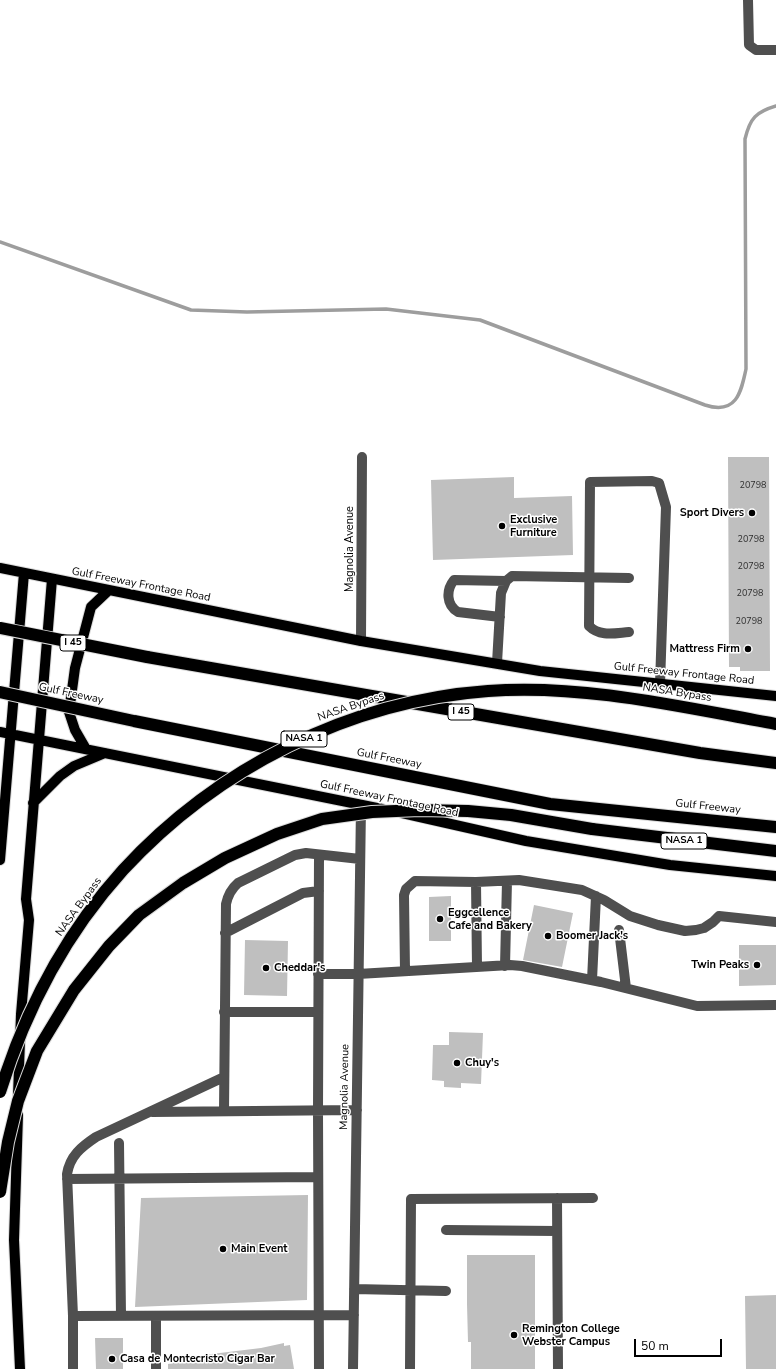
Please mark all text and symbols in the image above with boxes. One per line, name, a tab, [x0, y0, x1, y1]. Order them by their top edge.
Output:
house number: 20798	[740, 481, 766, 491]
street label: Magnolia Avenue	[343, 506, 357, 592]
place label: Sport Divers	[680, 506, 744, 520]
marker: Sport Divers	[747, 508, 757, 518]
place label: Exclusive Furniture	[510, 513, 557, 539]
marker: Exclusive Furniture	[497, 521, 507, 531]
house number: 20798	[738, 535, 764, 545]
house number: 20798	[738, 562, 764, 572]
street label: Gulf Freeway Frontage Road	[70, 565, 212, 605]
house number: 20798	[737, 589, 763, 599]
house number: 20798	[736, 617, 762, 627]
road number: I 45	[60, 635, 86, 651]
place label: Mattress Firm	[669, 642, 740, 656]
marker: Mattress Firm	[743, 644, 753, 654]
street label: Gulf Freeway Frontage Road	[613, 660, 755, 688]
street label: Gulf Freeway	[37, 681, 105, 707]
street label: NASA Bypass	[642, 681, 712, 705]
street label: NASA Bypass	[316, 689, 386, 725]
road number: I 45	[448, 704, 474, 720]
road number: NASA 1	[281, 731, 327, 747]
street label: Gulf Freeway	[355, 746, 423, 772]
street label: Gulf Freeway Frontage Road	[319, 778, 459, 820]
street label: Gulf Freeway	[675, 797, 741, 817]
road number: NASA 1	[661, 833, 707, 849]
street label: NASA Bypass	[53, 875, 105, 939]
place label: Eggcellence Cafe and Bakery	[448, 906, 532, 932]
marker: Eggcellence Cafe and Bakery	[435, 914, 445, 924]
place label: Boomer Jack's	[556, 929, 628, 943]
marker: Boomer Jack's	[543, 931, 553, 941]
place label: Twin Peaks	[691, 958, 749, 972]
marker: Twin Peaks	[752, 960, 762, 970]
place label: Cheddar's	[274, 961, 325, 975]
marker: Cheddar's	[261, 963, 271, 973]
street label: Magnolia Avenue	[338, 1044, 352, 1130]
place label: Chuy's	[465, 1056, 499, 1070]
marker: Chuy's	[452, 1058, 462, 1068]
place label: Main Event	[231, 1242, 288, 1256]
marker: Main Event	[218, 1244, 228, 1254]
place label: Remington College Webster Campus	[522, 1322, 620, 1348]
marker: Remington College Webster Campus	[509, 1330, 519, 1340]
scale bar	[636, 1331, 724, 1357]
text: 50 m	[641, 1338, 669, 1354]
place label: Casa de Montecristo Cigar Bar	[120, 1352, 275, 1366]
marker: Casa de Montecristo Cigar Bar	[107, 1354, 117, 1364]

